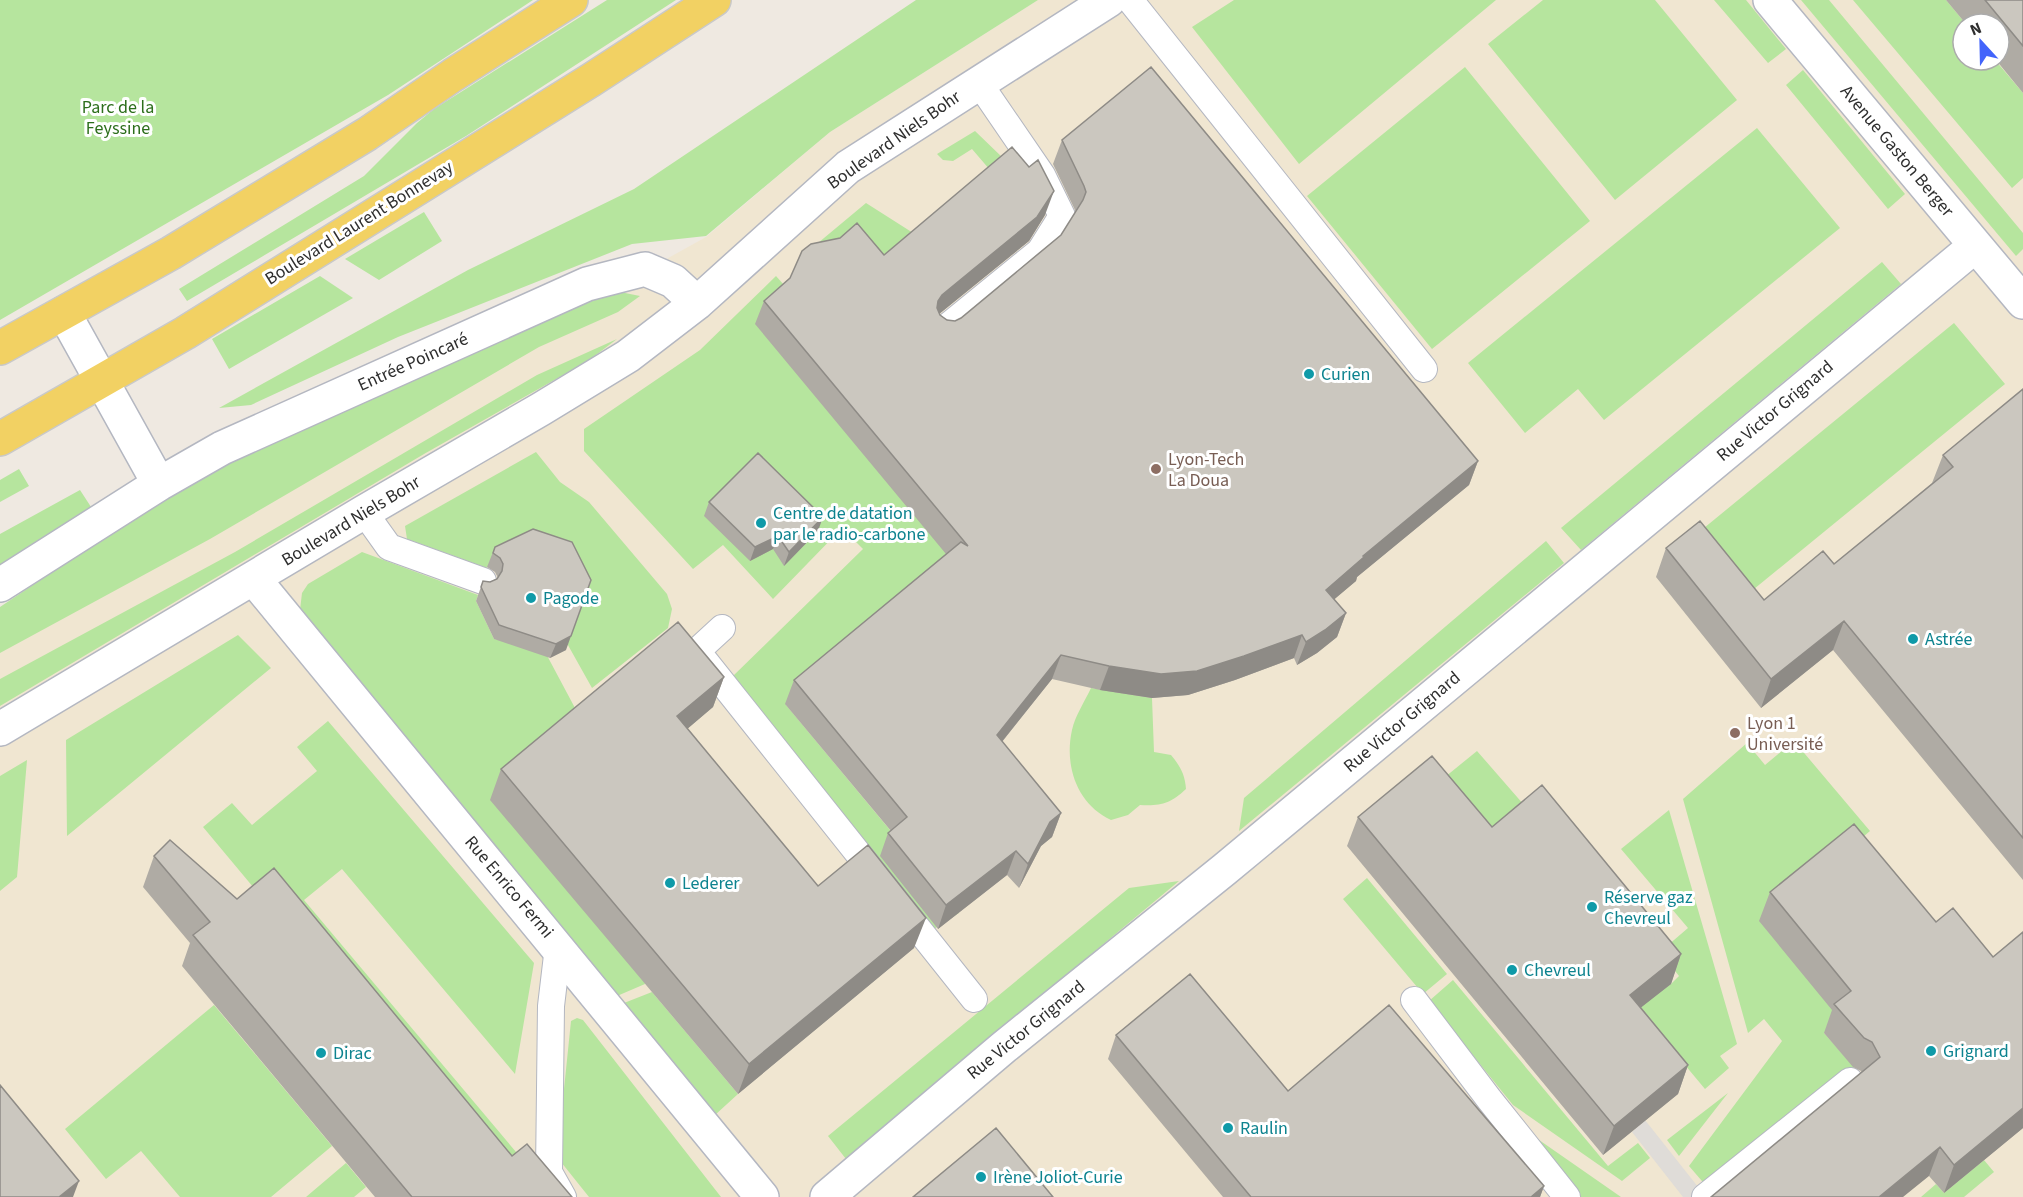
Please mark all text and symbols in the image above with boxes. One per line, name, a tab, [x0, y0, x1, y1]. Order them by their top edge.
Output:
north arrow	[1951, 12, 2011, 72]
text: N	[1967, 17, 1985, 41]
street label: Avenue Gaston Berger	[1834, 80, 1960, 223]
street label: Boulevard Niels Bohr	[822, 84, 966, 195]
park label: Parc de la Feyssine	[82, 95, 154, 141]
street label: Boulevard Laurent Bonnevay	[260, 155, 458, 291]
street label: Entrée Poincaré	[354, 326, 472, 398]
street label: Rue Victor Grignard	[1711, 355, 1839, 467]
place label: Curien	[1321, 362, 1370, 387]
marker: Curien	[1302, 367, 1316, 381]
place label: Lyon-Tech La Doua	[1168, 447, 1244, 493]
marker: Lyon-Tech La Doua	[1149, 462, 1163, 476]
street label: Boulevard Niels Bohr	[277, 469, 426, 572]
place label: Centre de datation par le radio-carbone	[773, 501, 925, 547]
marker: Centre de datation par le radio-carbone	[754, 516, 768, 530]
place label: Pagode	[543, 586, 599, 611]
marker: Pagode	[524, 591, 538, 605]
place label: Astrée	[1925, 627, 1972, 652]
marker: Astrée	[1906, 632, 1920, 646]
street label: Rue Victor Grignard	[1338, 666, 1466, 778]
place label: Lyon 1 Université	[1747, 711, 1823, 757]
marker: Lyon 1 Université	[1728, 726, 1742, 740]
street label: Rue Enrico Fermi	[459, 830, 559, 944]
place label: Lederer	[682, 871, 740, 896]
marker: Lederer	[663, 876, 677, 890]
place label: Réserve gaz Chevreul	[1604, 885, 1693, 931]
marker: Réserve gaz Chevreul	[1585, 900, 1599, 914]
place label: Chevreul	[1524, 958, 1591, 983]
marker: Chevreul	[1505, 963, 1519, 977]
street label: Rue Victor Grignard	[962, 974, 1090, 1086]
place label: Grignard	[1943, 1039, 2009, 1064]
place label: Dirac	[333, 1041, 372, 1066]
marker: Grignard	[1924, 1044, 1938, 1058]
marker: Dirac	[314, 1046, 328, 1060]
place label: Raulin	[1240, 1116, 1288, 1141]
marker: Raulin	[1221, 1121, 1235, 1135]
place label: Irène Joliot-Curie	[993, 1165, 1123, 1190]
marker: Irène Joliot-Curie	[974, 1170, 988, 1184]

